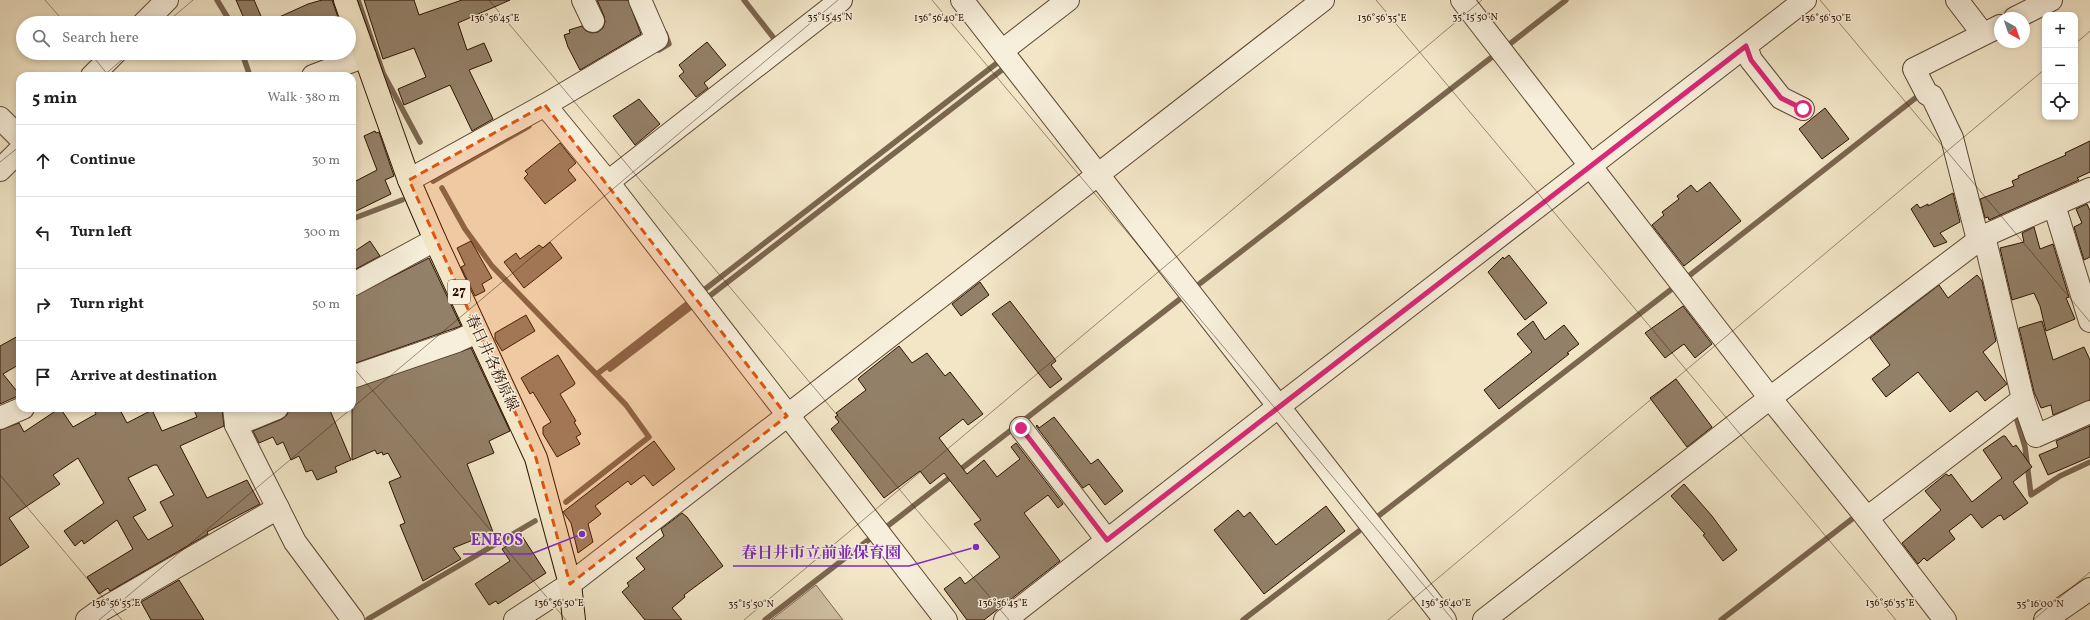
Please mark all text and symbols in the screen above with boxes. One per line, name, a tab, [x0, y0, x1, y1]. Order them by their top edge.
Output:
text: 35°15'45"N	[808, 10, 853, 24]
text: 35°15'50"N	[1452, 10, 1498, 24]
text: 136°56'45"E	[471, 11, 519, 25]
text: 136°56'40"E	[914, 11, 964, 25]
text: 136°56'35"E	[1357, 11, 1407, 25]
text: 136°56'30"E	[1801, 11, 1851, 25]
north arrow	[1994, 12, 2030, 48]
map controls	[2042, 12, 2078, 120]
button: +	[2042, 12, 2078, 48]
search box	[16, 16, 356, 60]
icon: search	[30, 27, 52, 49]
text: Search here	[62, 28, 139, 49]
button: −	[2042, 48, 2078, 84]
button: locate	[2042, 84, 2078, 120]
text: 5 min	[32, 87, 77, 110]
text: Walk · 380 m	[267, 89, 340, 107]
route start	[1794, 100, 1812, 118]
icon: ahead	[32, 150, 54, 172]
text: Continue	[70, 150, 135, 171]
text: 30 m	[312, 152, 340, 170]
icon: left	[32, 222, 54, 244]
text: Turn left	[70, 222, 132, 243]
text: 300 m	[304, 224, 340, 242]
road number: 27	[448, 280, 470, 304]
icon: right	[32, 294, 54, 316]
text: Turn right	[70, 294, 144, 315]
text: 50 m	[312, 296, 340, 314]
street label: 春日井各務原線	[459, 311, 523, 415]
icon: arrive	[32, 366, 54, 388]
text: Arrive at destination	[70, 366, 217, 387]
route end	[1012, 419, 1030, 437]
callout: ENEOS	[463, 526, 531, 554]
text: ENEOS	[471, 530, 523, 552]
callout: 春日井市立前並保育園	[733, 538, 909, 566]
text: 春日井市立前並保育園	[741, 543, 901, 565]
text: 136°56'55"E	[92, 596, 140, 610]
text: 136°56'50"E	[534, 596, 584, 610]
text: 136°56'45"E	[979, 596, 1027, 610]
text: 136°56'40"E	[1421, 596, 1471, 610]
text: 136°56'35"E	[1865, 596, 1915, 610]
text: 35°15'50"N	[728, 597, 774, 611]
text: 35°16'00"N	[2016, 597, 2064, 611]

